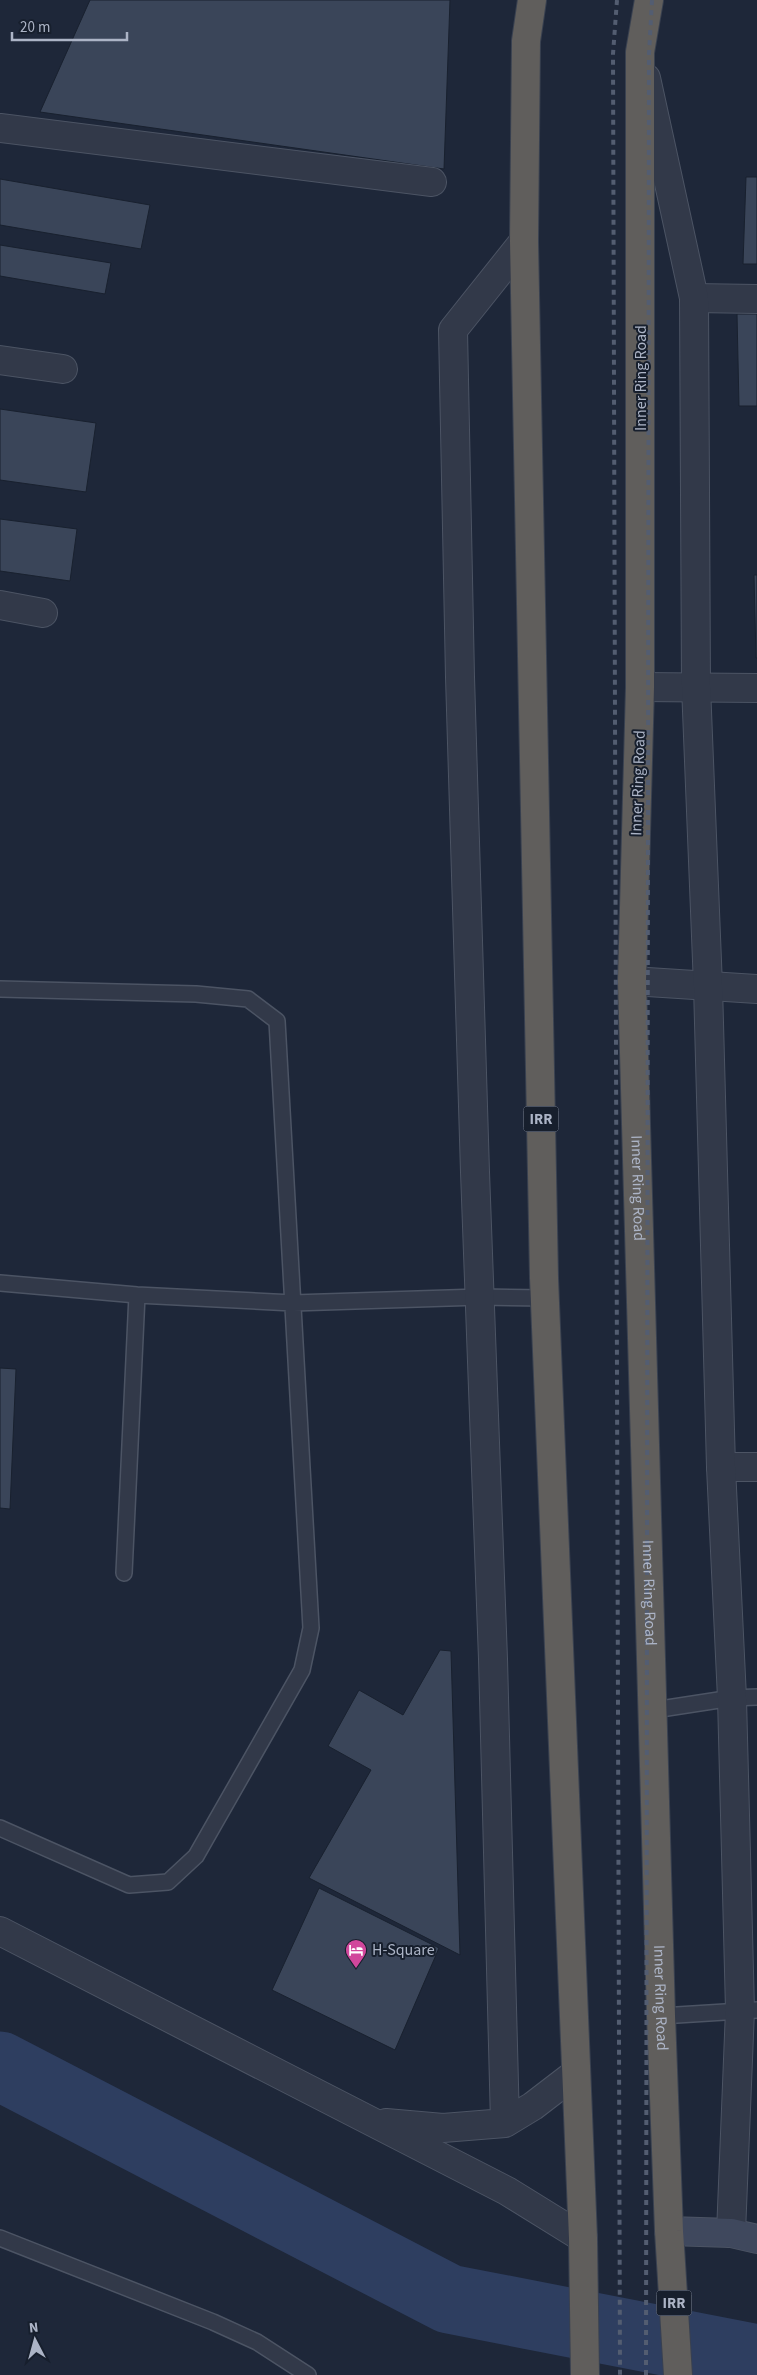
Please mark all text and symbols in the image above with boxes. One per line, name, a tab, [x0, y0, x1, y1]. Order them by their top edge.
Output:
scale bar	[12, 10, 128, 42]
text: 20 m	[20, 17, 50, 38]
street label: Inner Ring Road	[630, 325, 652, 431]
street label: Inner Ring Road	[625, 730, 651, 836]
road number: IRR	[524, 1106, 558, 1132]
street label: Inner Ring Road	[625, 1135, 650, 1241]
street label: Inner Ring Road	[637, 1540, 662, 1646]
hotel icon: H-Square	[344, 1938, 368, 1969]
place label: H-Square	[372, 1939, 435, 1961]
street label: Inner Ring Road	[648, 1944, 673, 2051]
road number: IRR	[656, 2290, 692, 2316]
north arrow	[10, 2315, 60, 2365]
text: N	[28, 2318, 39, 2338]

